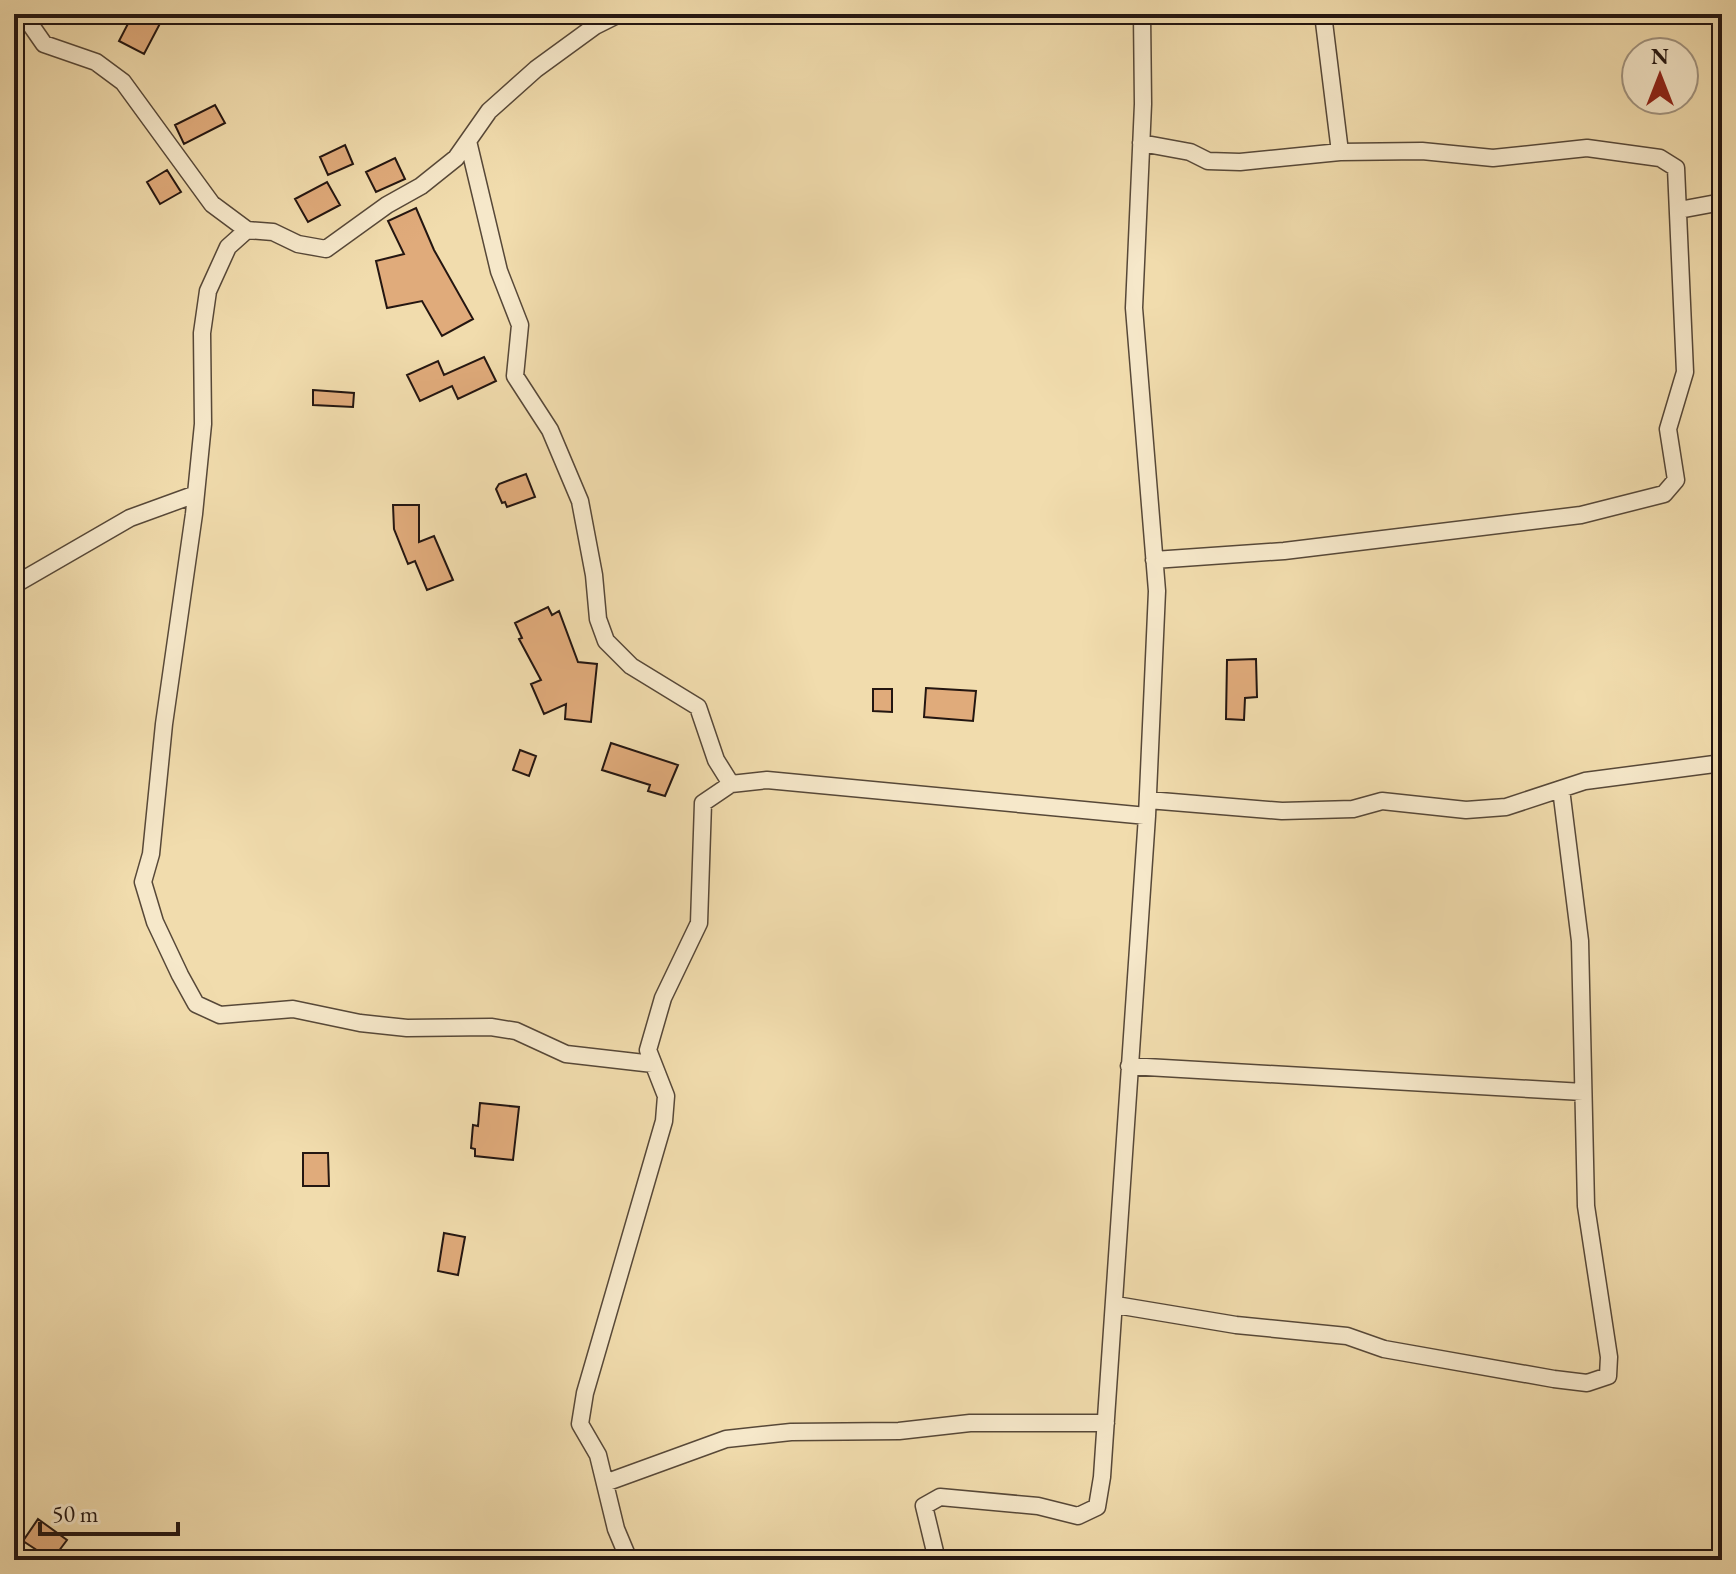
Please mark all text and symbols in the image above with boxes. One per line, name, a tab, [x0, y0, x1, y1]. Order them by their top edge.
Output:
north arrow	[1620, 36, 1700, 116]
text: N	[1651, 42, 1669, 71]
scale bar	[40, 1486, 178, 1536]
text: 50 m	[52, 1498, 99, 1529]

